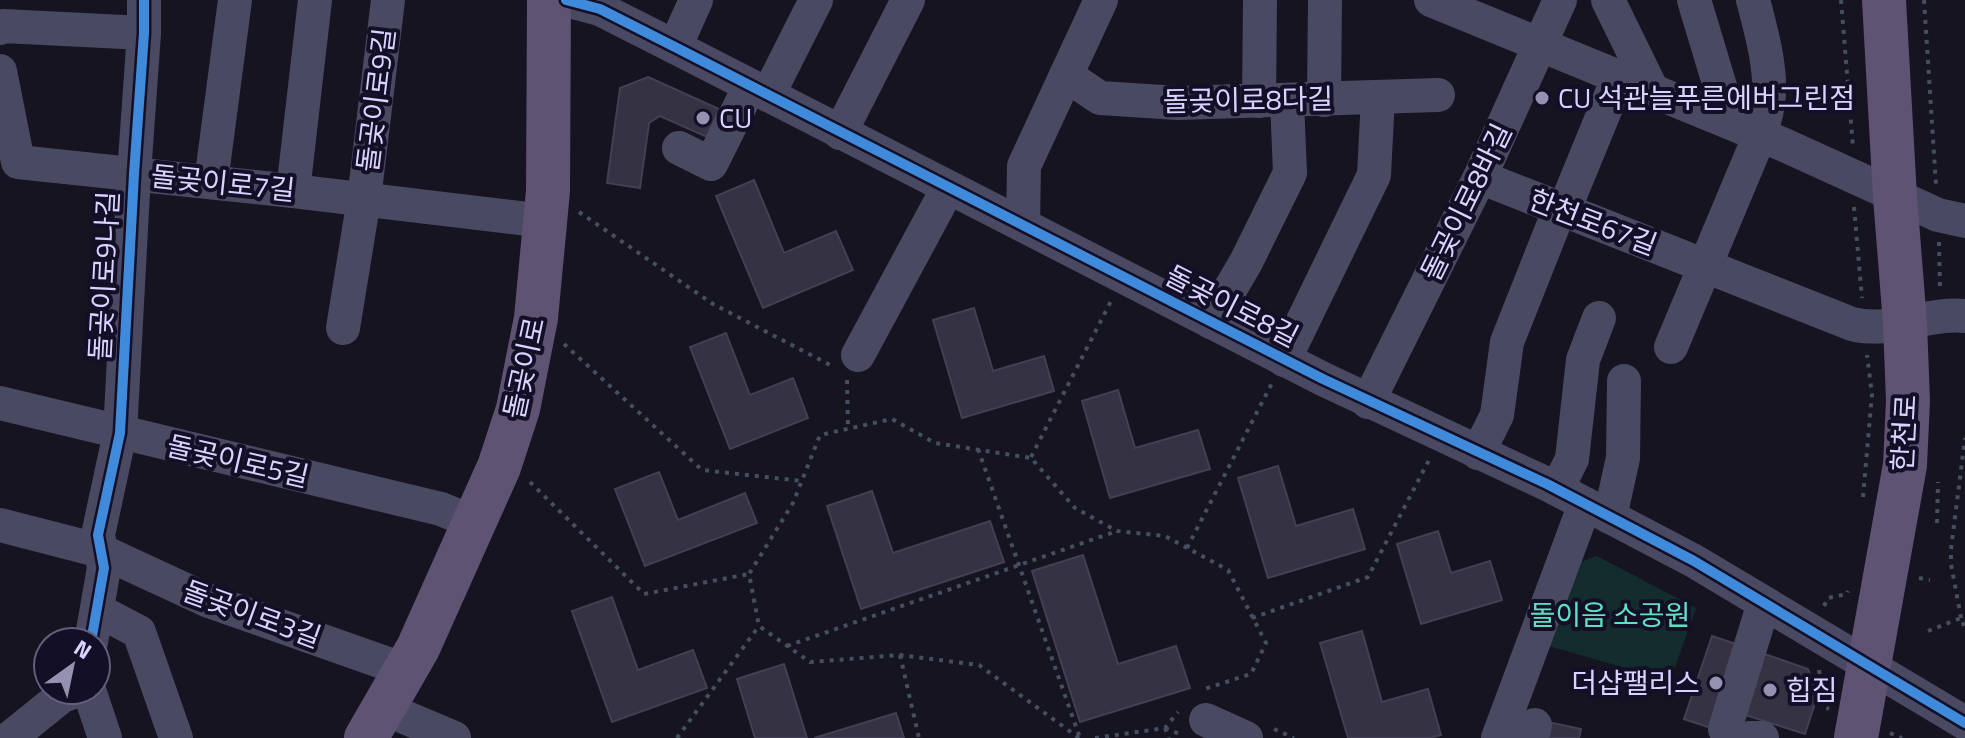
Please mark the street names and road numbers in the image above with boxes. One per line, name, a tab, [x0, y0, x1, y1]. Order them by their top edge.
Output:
street label: 돌곶이로9길	[345, 26, 406, 174]
street label: 돌곶이로8다길	[1163, 77, 1333, 122]
street label: 돌곶이로8바길	[1409, 116, 1522, 288]
street label: 돌곶이로7길	[149, 154, 297, 211]
street label: 한천로67길	[1523, 177, 1664, 266]
street label: 돌곶이로9나길	[78, 190, 129, 362]
street label: 돌곶이로8길	[1158, 254, 1306, 358]
street label: 돌곶이로	[492, 313, 555, 423]
street label: 한천로	[1880, 393, 1927, 473]
street label: 돌곶이로5길	[163, 423, 313, 498]
street label: 돌곶이로3길	[177, 569, 327, 658]

